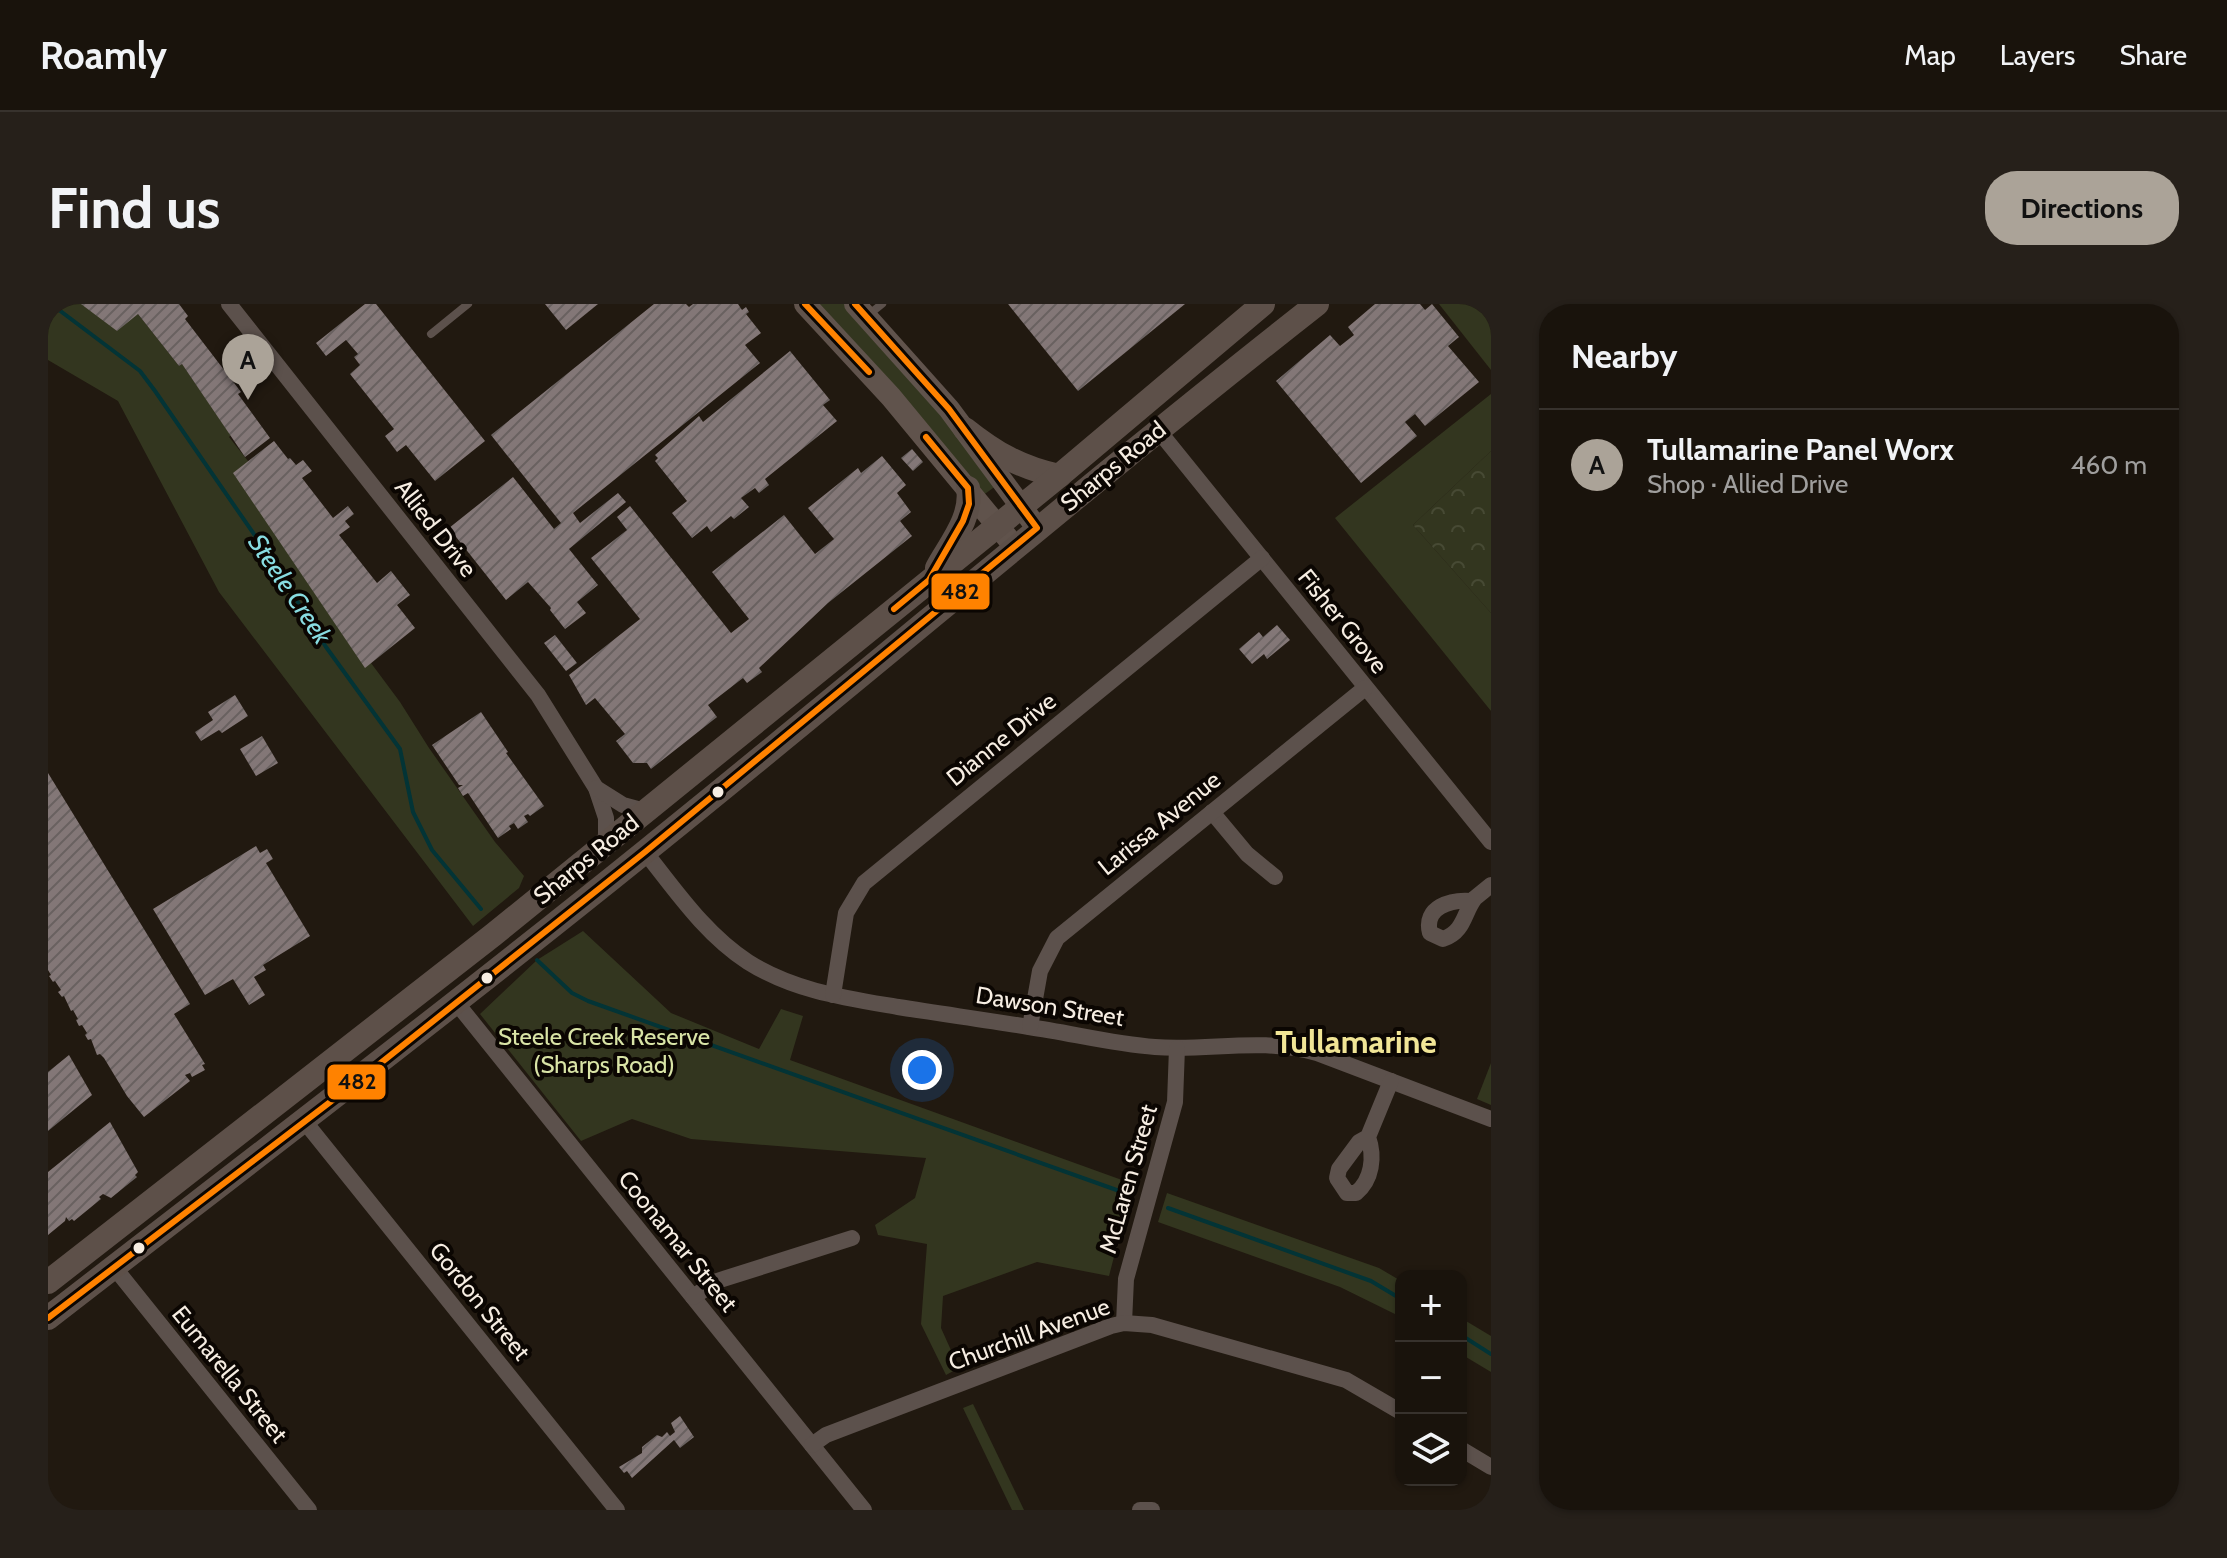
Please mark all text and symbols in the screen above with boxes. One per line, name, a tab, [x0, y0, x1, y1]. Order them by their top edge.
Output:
text: Roamly	[40, 32, 167, 79]
text: Map	[1904, 38, 1956, 72]
text: Layers	[2000, 38, 2075, 72]
text: Share	[2119, 38, 2187, 72]
button: Directions	[1985, 171, 2179, 245]
text: Find us	[48, 174, 221, 242]
pin: A	[222, 334, 274, 400]
text: Nearby	[1571, 335, 1678, 377]
street label: Sharps Road	[1055, 415, 1171, 517]
text: Tullamarine Panel Worx	[1647, 431, 1954, 468]
text: A	[1589, 449, 1605, 481]
text: 460 m	[2070, 449, 2147, 481]
text: Shop · Allied Drive	[1647, 468, 1848, 500]
street label: Allied Drive	[389, 473, 483, 583]
water label: Steele Creek	[242, 528, 339, 651]
street label: Fisher Grove	[1292, 563, 1394, 679]
line badge: 482	[930, 572, 991, 611]
text: 482	[941, 578, 979, 605]
street label: Dianne Drive	[940, 686, 1062, 792]
street label: Larissa Avenue	[1092, 765, 1226, 881]
unlabelled marker	[710, 784, 726, 800]
street label: Sharps Road	[528, 808, 644, 910]
unlabelled marker	[479, 970, 495, 986]
street label: Dawson Street	[974, 980, 1126, 1032]
park label: Steele Creek Reserve (Sharps Road)	[498, 1022, 710, 1079]
district label: Tullamarine	[1275, 1022, 1437, 1061]
your location	[902, 1050, 942, 1090]
line badge: 482	[326, 1063, 387, 1101]
text: 482	[338, 1068, 376, 1095]
street label: McLaren Street	[1093, 1101, 1163, 1257]
street label: Coonamar Street	[612, 1165, 744, 1317]
street label: Gordon Street	[424, 1236, 536, 1366]
unlabelled marker	[131, 1240, 147, 1256]
map controls	[1395, 1270, 1467, 1486]
button: +	[1395, 1270, 1467, 1342]
street label: Churchill Avenue	[944, 1291, 1114, 1377]
street label: Eumarella Street	[166, 1300, 294, 1448]
button: −	[1395, 1342, 1467, 1414]
button: layers	[1395, 1414, 1467, 1486]

